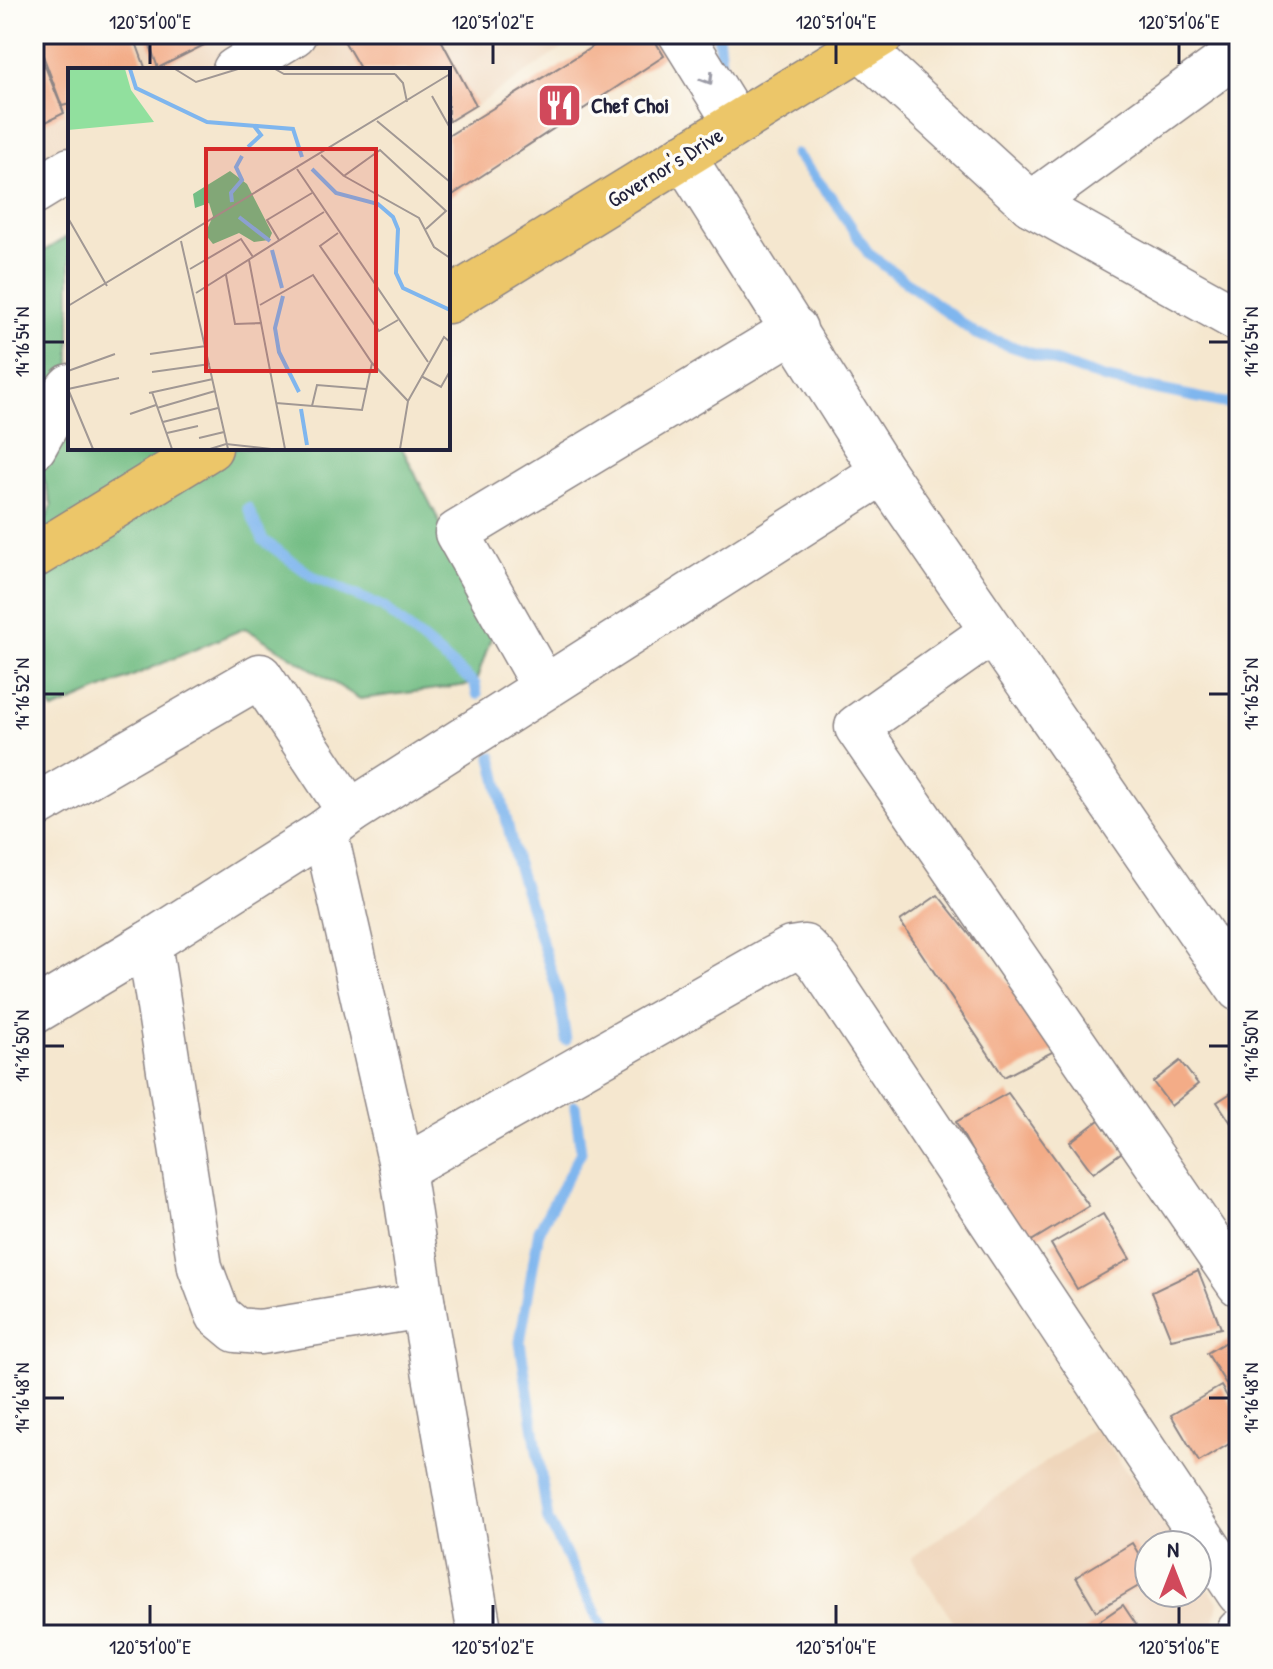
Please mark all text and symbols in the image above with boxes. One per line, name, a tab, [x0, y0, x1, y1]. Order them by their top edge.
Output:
text: 120°51'00"E	[109, 8, 191, 35]
text: 120°51'02"E	[452, 8, 534, 35]
text: 120°51'04"E	[796, 8, 876, 35]
text: 120°51'06"E	[1138, 8, 1220, 35]
inset map	[68, 68, 450, 450]
one-way arrow	[699, 70, 714, 85]
restaurant icon: Chef Choi	[536, 81, 584, 129]
place label: Chef Choi	[591, 90, 669, 120]
street label: Governor's Drive	[601, 119, 729, 215]
text: 14°16'54"N	[8, 307, 35, 377]
text: 14°16'54"N	[1237, 307, 1264, 377]
text: 14°16'52"N	[8, 658, 35, 730]
text: 14°16'52"N	[1237, 658, 1264, 730]
text: 14°16'50"N	[8, 1010, 35, 1082]
text: 14°16'50"N	[1237, 1010, 1264, 1082]
text: 14°16'48"N	[8, 1363, 35, 1433]
text: 14°16'48"N	[1237, 1363, 1264, 1433]
north arrow	[1133, 1529, 1213, 1609]
text: N	[1167, 1534, 1179, 1564]
text: 120°51'00"E	[109, 1633, 191, 1660]
text: 120°51'02"E	[452, 1633, 534, 1660]
text: 120°51'04"E	[796, 1633, 876, 1660]
text: 120°51'06"E	[1138, 1633, 1220, 1660]

